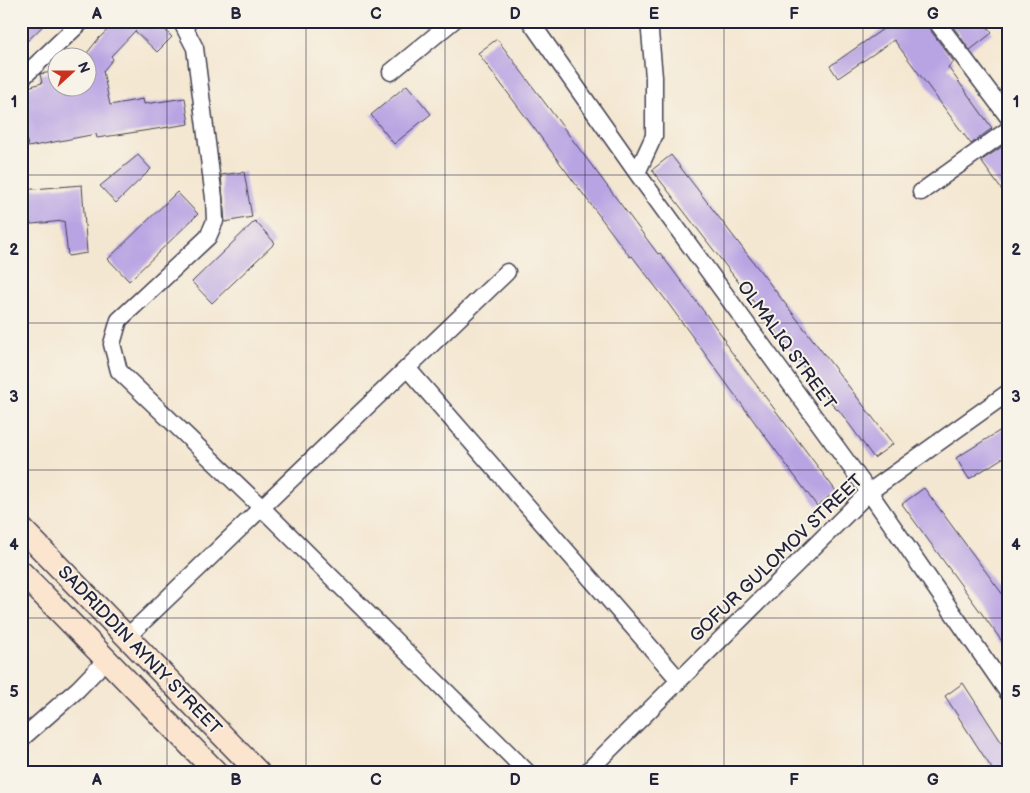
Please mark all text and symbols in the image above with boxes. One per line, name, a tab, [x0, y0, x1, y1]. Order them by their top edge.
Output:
text: A	[91, 5, 102, 24]
text: B	[230, 5, 242, 24]
text: C	[370, 5, 382, 24]
text: D	[509, 5, 521, 24]
text: E	[649, 5, 659, 24]
text: F	[789, 5, 799, 24]
text: G	[927, 5, 939, 24]
north arrow	[48, 48, 98, 98]
text: N	[74, 60, 93, 75]
text: 1	[11, 93, 17, 112]
text: 1	[1013, 93, 1019, 112]
text: 2	[9, 241, 19, 260]
text: 2	[1011, 241, 1021, 260]
street label: OLMALIQ STREET	[733, 277, 840, 414]
text: 3	[9, 388, 19, 407]
text: 3	[1011, 388, 1021, 407]
street label: GOFUR GULOMOV STREET	[686, 470, 867, 647]
text: 4	[9, 536, 19, 555]
text: 4	[1011, 536, 1021, 555]
street label: SADRIDDIN AYNIY STREET	[54, 562, 226, 739]
text: 5	[9, 683, 19, 702]
text: 5	[1011, 683, 1021, 702]
text: A	[91, 771, 102, 790]
text: B	[230, 771, 242, 790]
text: C	[370, 771, 382, 790]
text: D	[509, 771, 521, 790]
text: E	[649, 771, 659, 790]
text: F	[789, 771, 799, 790]
text: G	[927, 771, 939, 790]

